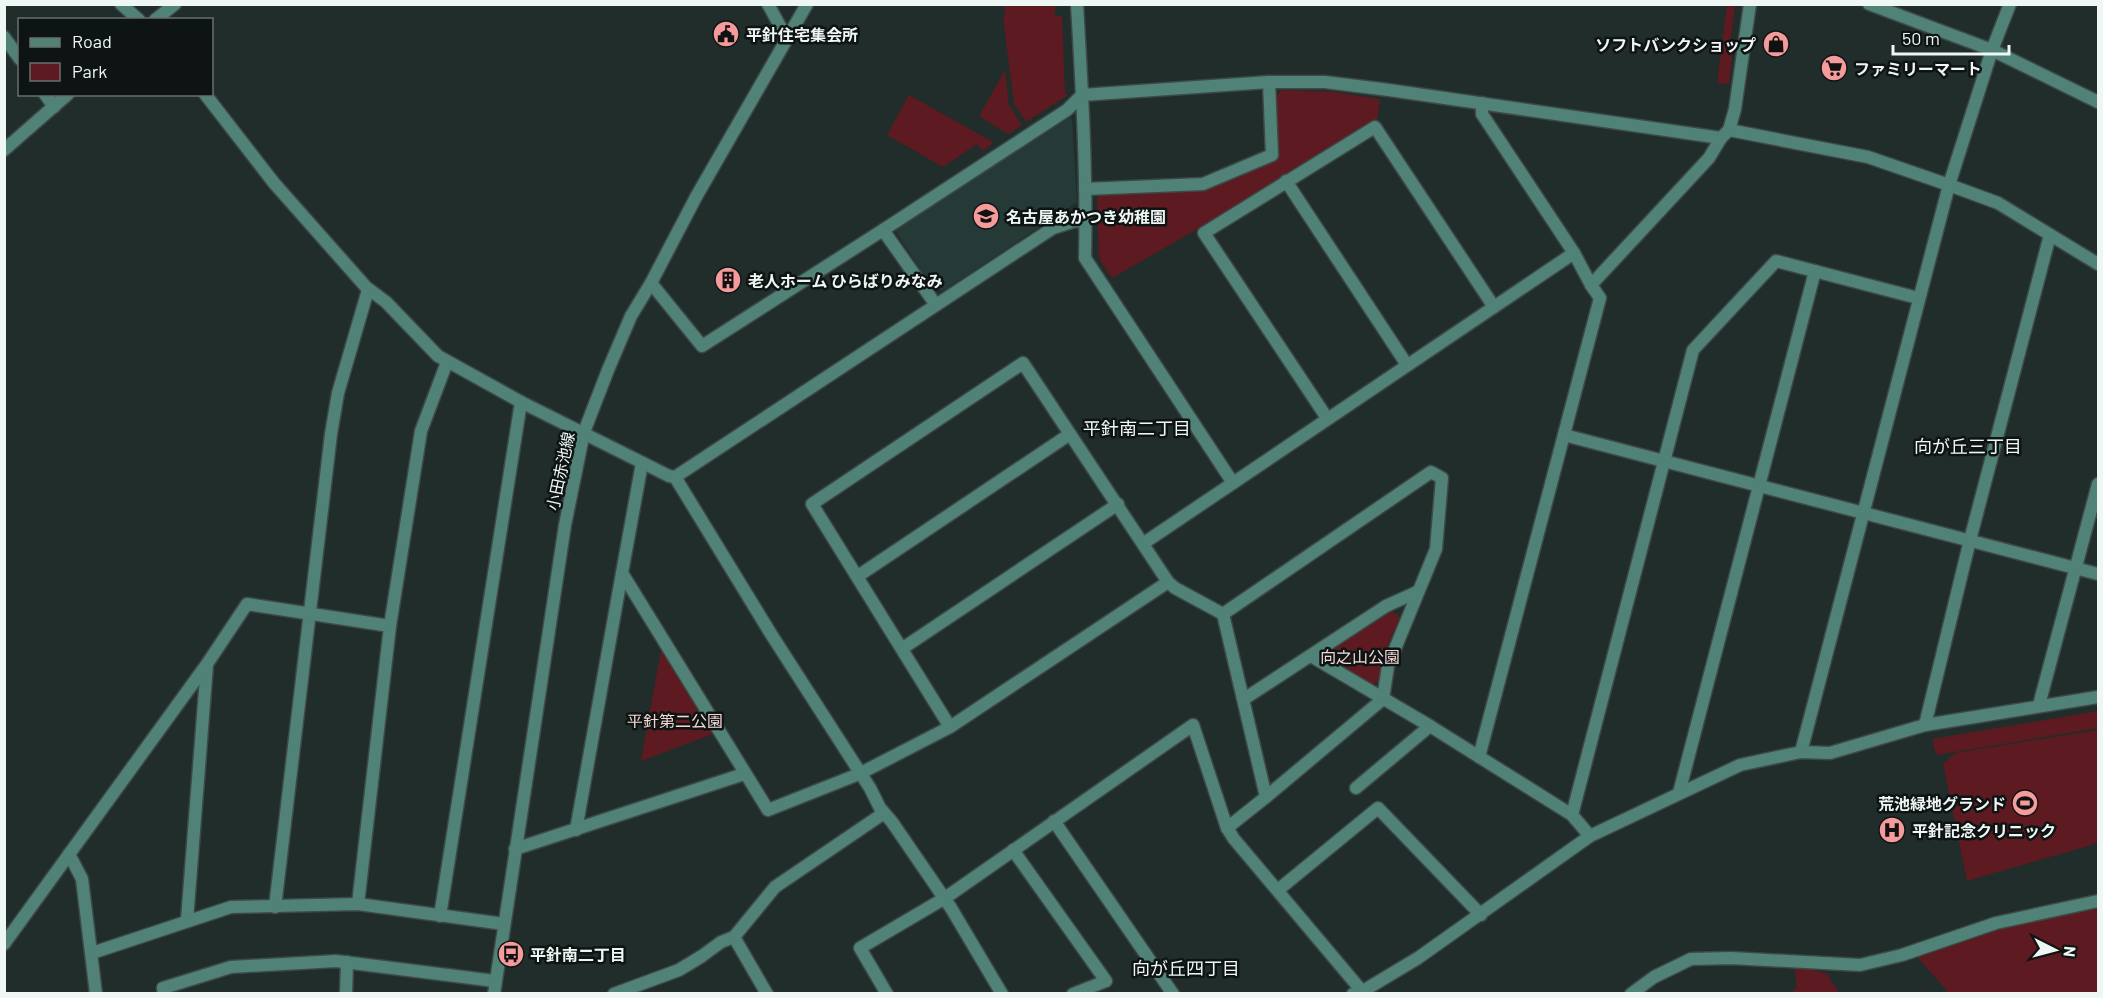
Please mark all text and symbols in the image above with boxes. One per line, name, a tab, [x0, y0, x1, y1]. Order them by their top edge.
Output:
legend	[18, 18, 213, 96]
scale bar	[1893, 18, 2008, 56]
public building icon: 平針住宅集会所	[711, 19, 741, 49]
place label: 平針住宅集会所	[746, 25, 858, 44]
text: 50 m	[1902, 27, 1940, 49]
shop icon: ソフトバンクショップ	[1761, 29, 1791, 59]
text: Road	[72, 30, 112, 52]
place label: ソフトバンクショップ	[1595, 35, 1756, 54]
supermarket icon: ファミリーマート	[1819, 53, 1849, 83]
place label: ファミリーマート	[1854, 59, 1982, 78]
text: Park	[72, 60, 107, 82]
school or university icon: 名古屋あかつき幼稚園	[971, 201, 1001, 231]
place label: 名古屋あかつき幼稚園	[1006, 207, 1166, 226]
building icon: 老人ホーム ひらばりみなみ	[713, 265, 743, 295]
place label: 老人ホーム ひらばりみなみ	[748, 271, 943, 290]
district label: 平針南二丁目	[1083, 417, 1191, 439]
street label: 小田赤池線	[542, 430, 578, 512]
district label: 向が丘三丁目	[1914, 435, 2022, 457]
park label: 向之山公園	[1320, 647, 1400, 666]
park label: 平針第二公園	[627, 711, 723, 730]
sports icon: 荒池緑地グランド	[2010, 788, 2040, 818]
place label: 荒池緑地グランド	[1878, 794, 2006, 813]
hospital icon: 平針記念クリニック	[1877, 815, 1907, 845]
place label: 平針記念クリニック	[1912, 821, 2056, 840]
north arrow	[2025, 920, 2085, 980]
bus stop icon: 平針南二丁目	[496, 939, 526, 969]
place label: 平針南二丁目	[530, 945, 626, 964]
text: N	[2060, 945, 2080, 958]
district label: 向が丘四丁目	[1132, 957, 1240, 979]

